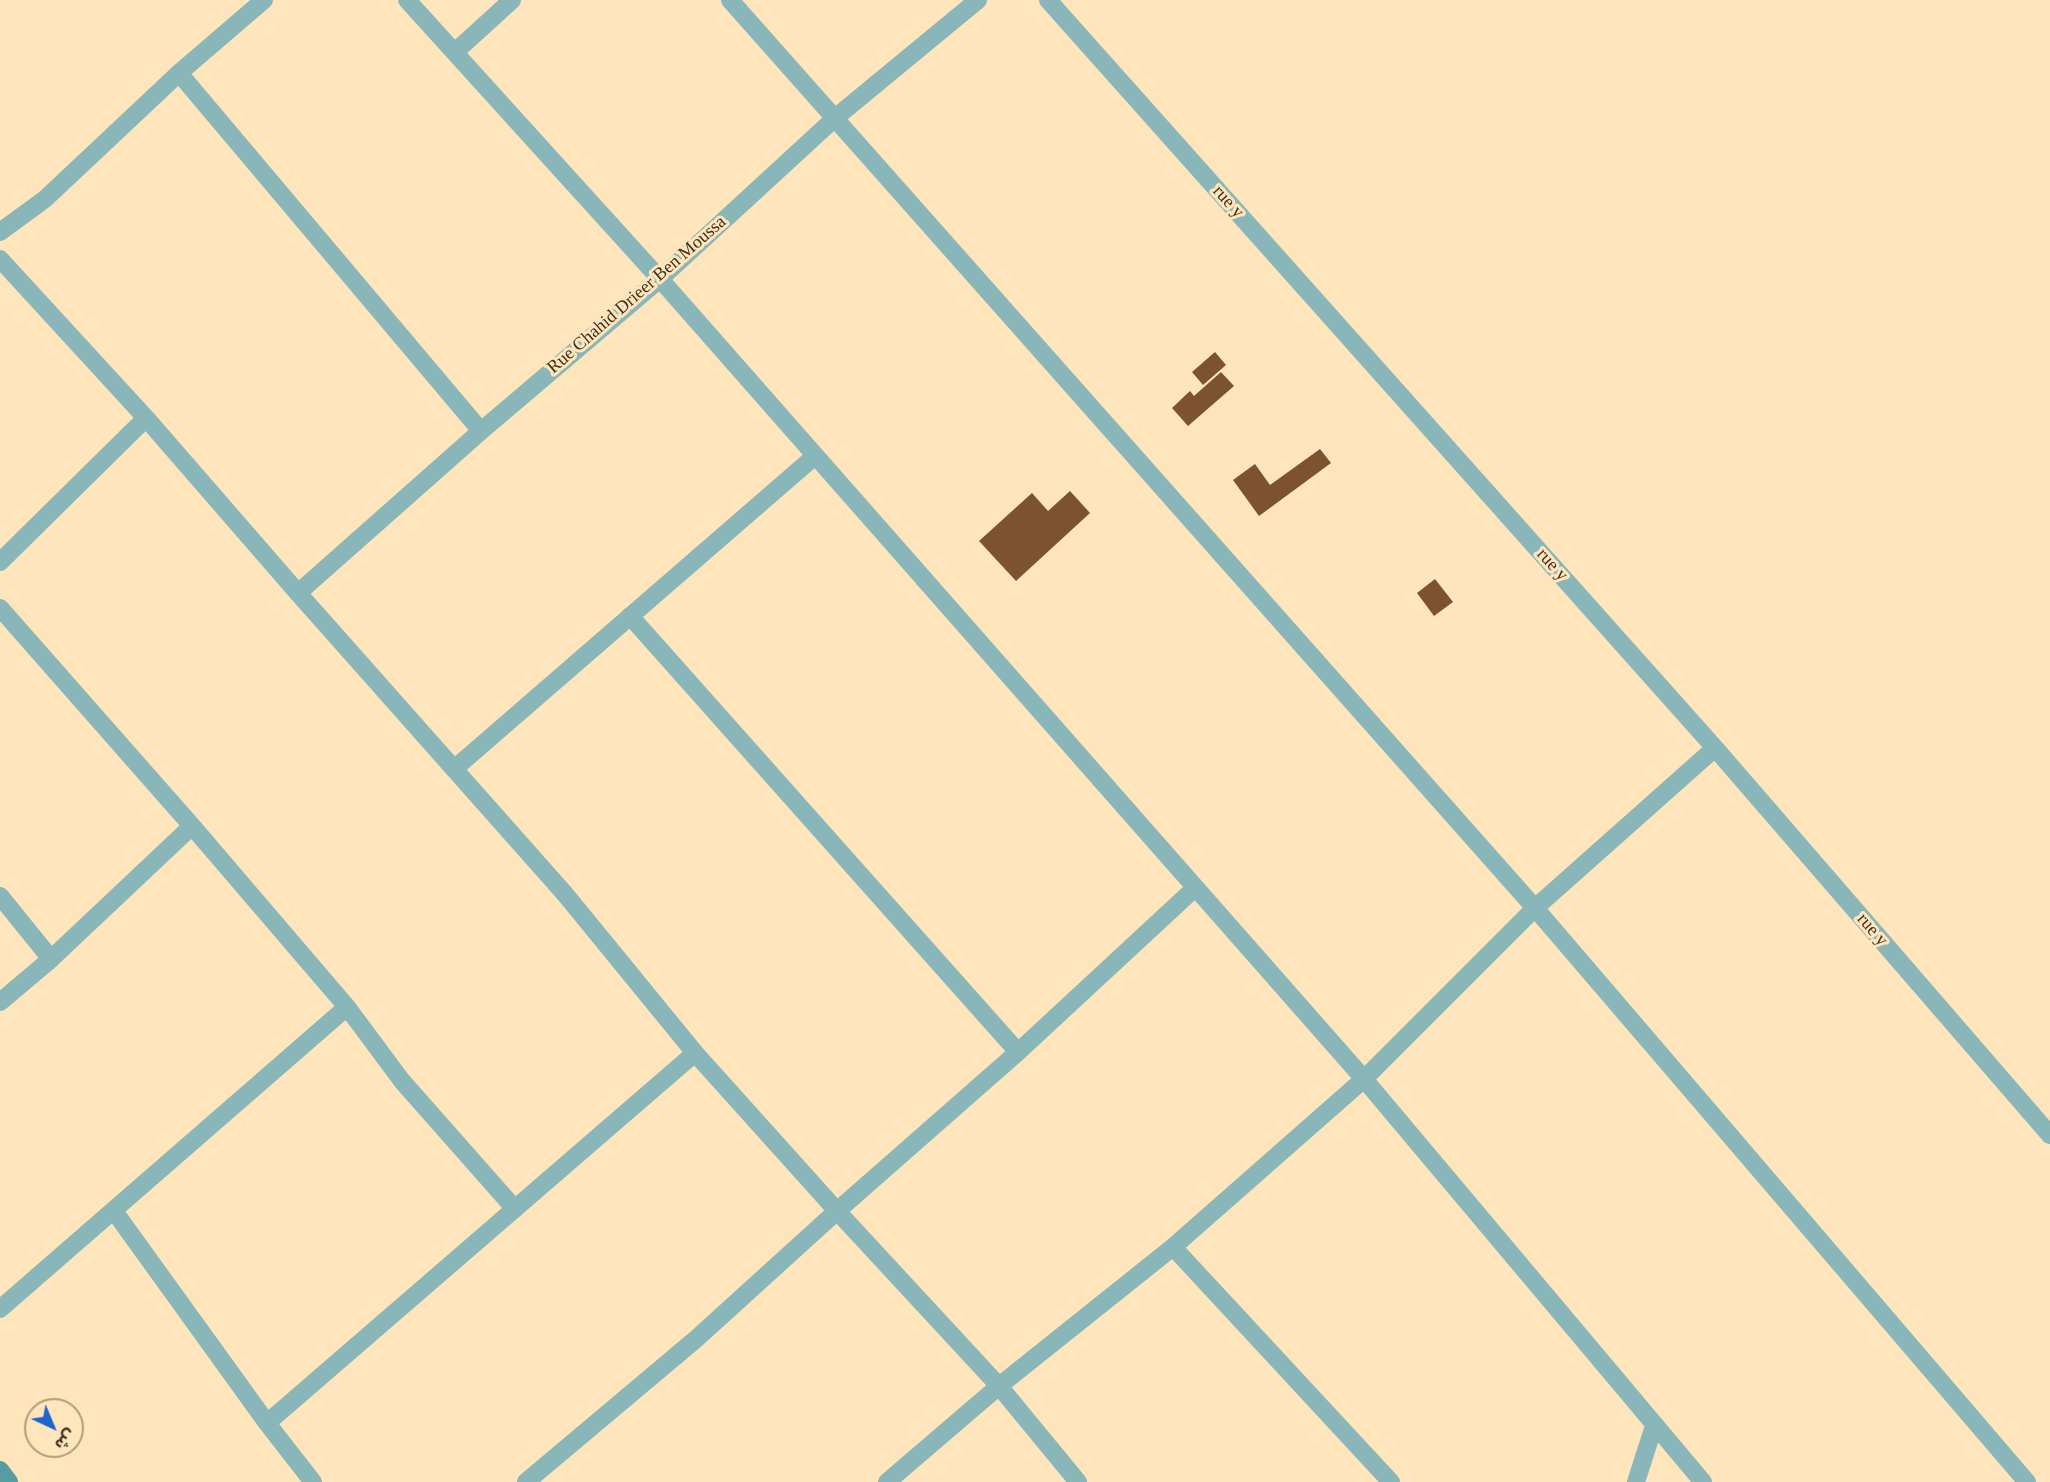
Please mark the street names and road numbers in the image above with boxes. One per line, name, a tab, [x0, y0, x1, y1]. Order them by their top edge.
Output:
street label: rue y	[1206, 179, 1250, 225]
street label: Rue Chahid Drieer Ben Moussa	[531, 201, 743, 389]
street label: rue y	[1530, 542, 1574, 588]
street label: rue y	[1850, 907, 1894, 953]

